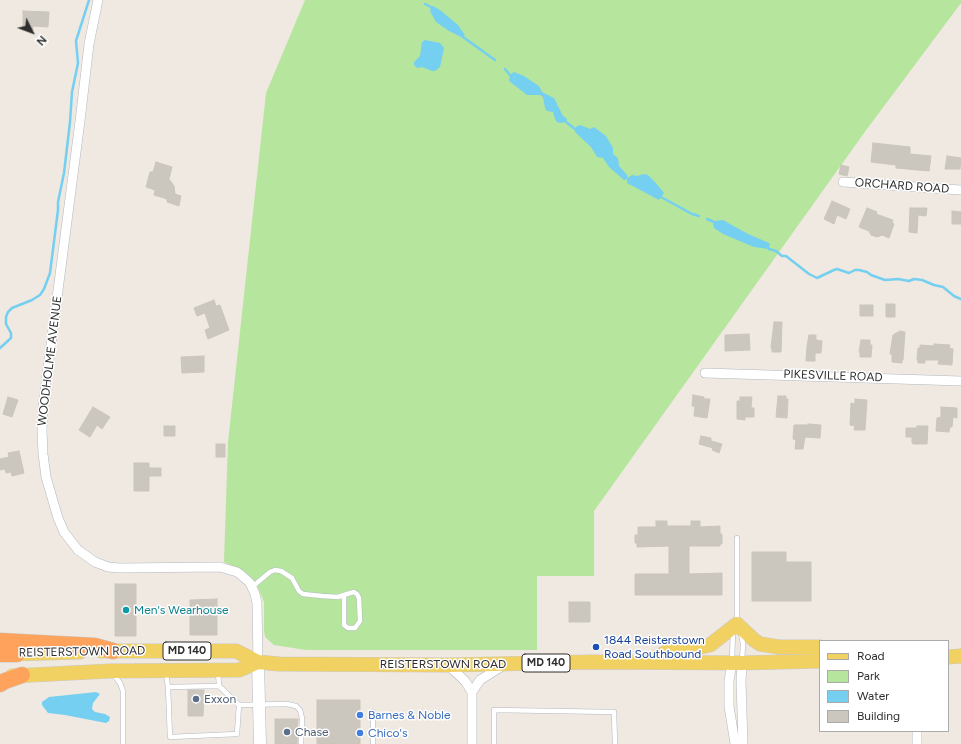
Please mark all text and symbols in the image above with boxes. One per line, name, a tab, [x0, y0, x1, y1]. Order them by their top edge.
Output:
north arrow	[12, 12, 52, 52]
text: N	[34, 33, 49, 48]
street label: ORCHARD ROAD	[854, 176, 950, 196]
street label: WOODHOLME AVENUE	[35, 295, 65, 427]
street label: PIKESVILLE ROAD	[783, 367, 883, 385]
place label: Men's Wearhouse	[134, 603, 229, 617]
marker: Men's Wearhouse	[121, 605, 131, 615]
place label: 1844 Reisterstown Road Southbound	[604, 633, 705, 661]
legend	[819, 640, 949, 732]
road number: MD 140	[163, 642, 211, 660]
marker: 1844 Reisterstown Road Southbound	[591, 642, 601, 652]
street label: REISTERSTOWN ROAD	[19, 644, 145, 660]
text: Road	[857, 649, 885, 663]
road number: MD 140	[522, 654, 570, 672]
street label: REISTERSTOWN ROAD	[380, 657, 506, 671]
text: Park	[857, 669, 880, 683]
text: Water	[857, 689, 889, 703]
place label: Exxon	[204, 692, 236, 706]
marker: Exxon	[191, 694, 201, 704]
place label: Barnes & Noble	[368, 708, 450, 722]
text: Building	[857, 709, 900, 723]
marker: Barnes & Noble	[355, 710, 365, 720]
place label: Chase	[295, 725, 329, 739]
place label: Chico's	[368, 726, 408, 740]
marker: Chase	[282, 727, 292, 737]
marker: Chico's	[355, 728, 365, 738]

